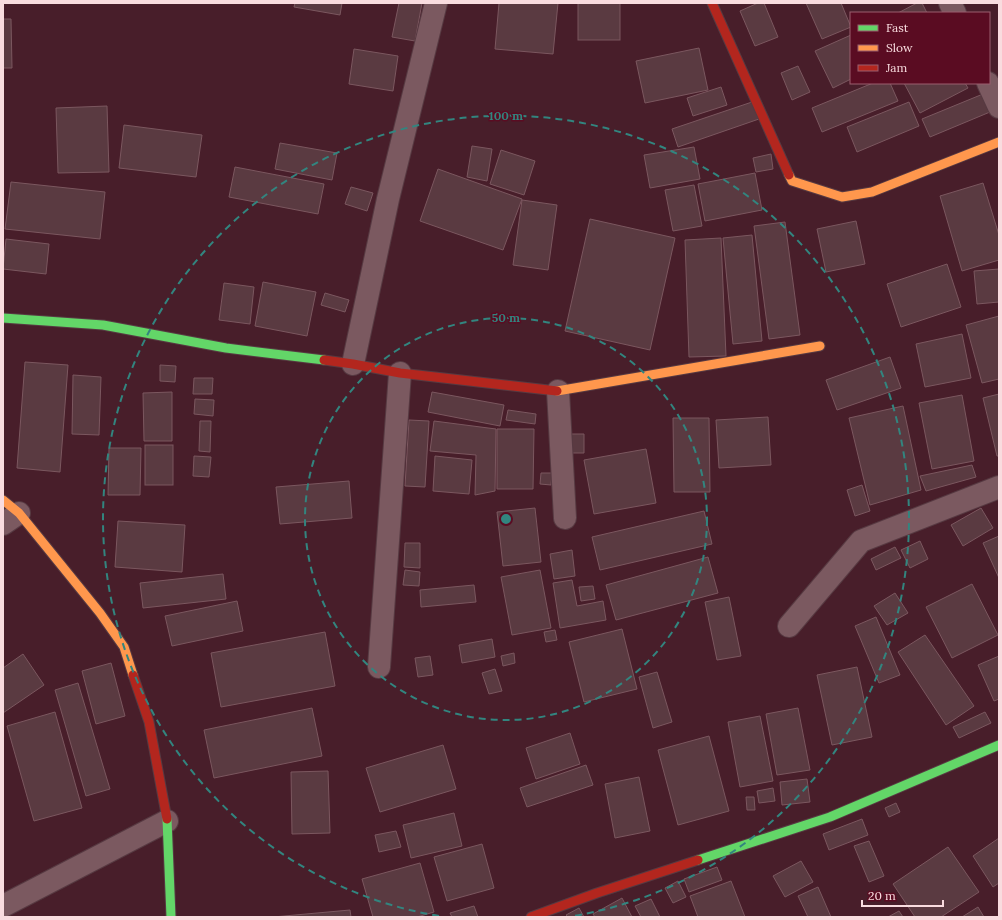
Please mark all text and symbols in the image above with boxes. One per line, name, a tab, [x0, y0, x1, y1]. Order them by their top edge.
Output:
legend	[850, 12, 990, 84]
text: Fast	[886, 20, 909, 35]
text: Slow	[886, 40, 913, 55]
text: Jam	[885, 60, 907, 75]
text: 100 m	[489, 108, 523, 123]
text: 50 m	[492, 310, 520, 325]
centre of rings	[499, 512, 513, 526]
scale bar	[862, 882, 943, 908]
text: 20 m	[868, 888, 896, 903]

